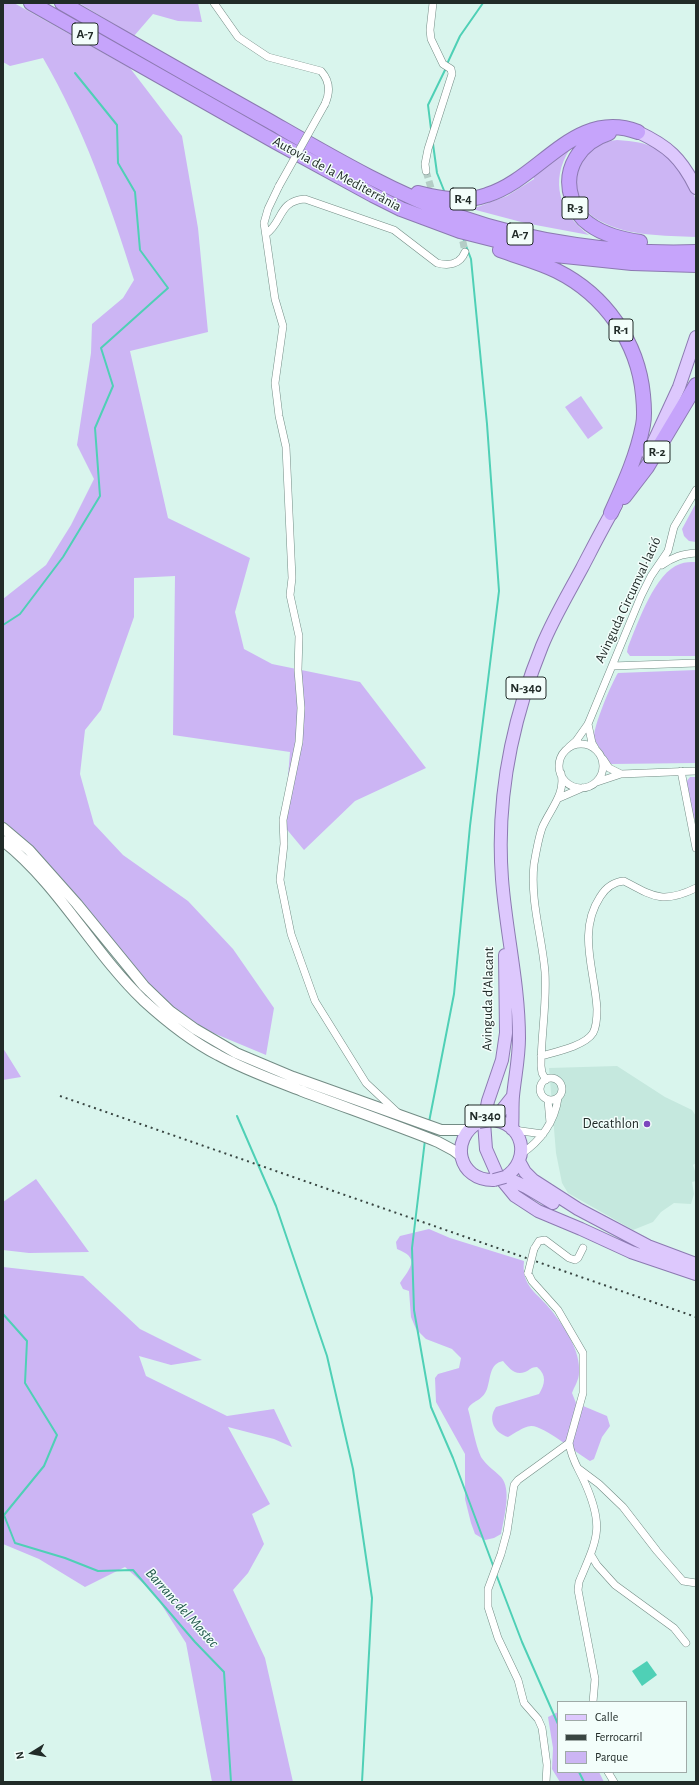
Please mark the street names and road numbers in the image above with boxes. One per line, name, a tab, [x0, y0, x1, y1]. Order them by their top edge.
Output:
road number: A-7	[72, 23, 98, 45]
street label: Autovia de la Mediterrània	[270, 133, 404, 215]
road number: R-4	[450, 188, 476, 210]
road number: R-3	[562, 197, 588, 219]
road number: A-7	[507, 223, 533, 245]
road number: R-1	[609, 319, 633, 341]
road number: R-2	[644, 441, 670, 463]
street label: Avinguda Circumval·lació	[591, 534, 665, 666]
road number: N-340	[506, 677, 546, 699]
street label: Avinguda d'Alacant	[479, 947, 497, 1051]
road number: N-340	[465, 1105, 505, 1127]

